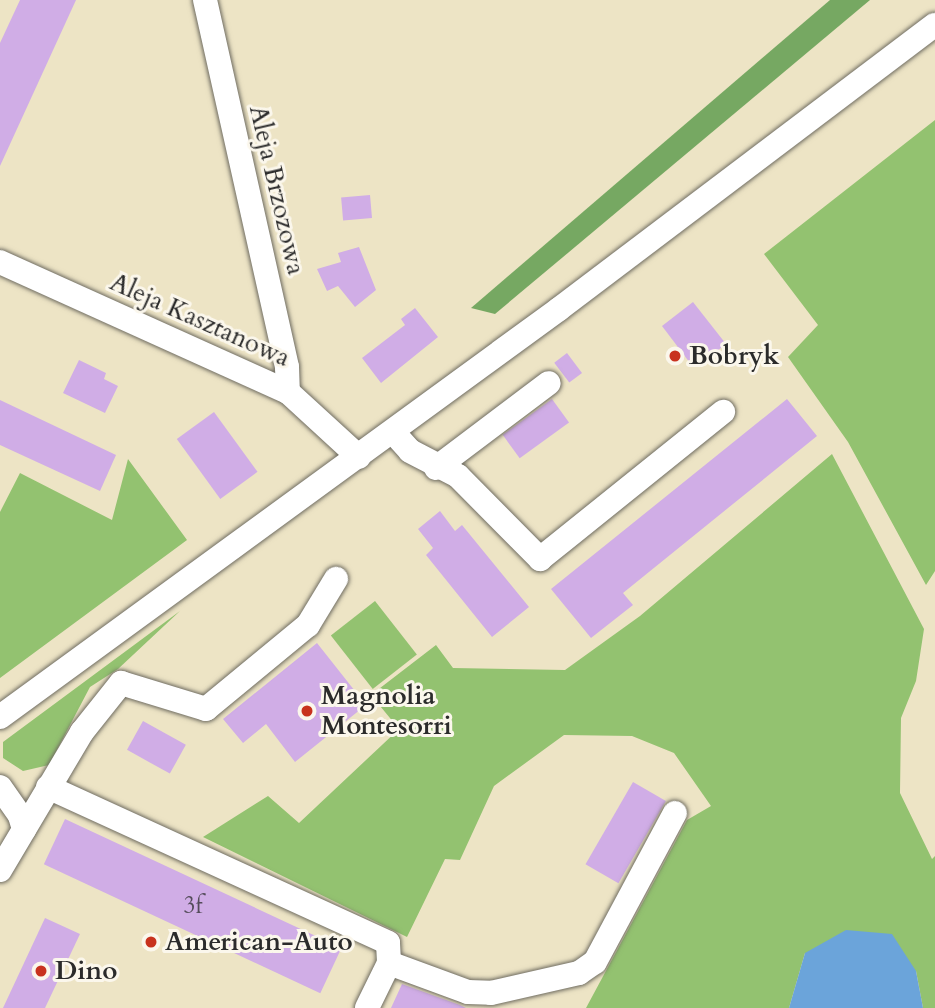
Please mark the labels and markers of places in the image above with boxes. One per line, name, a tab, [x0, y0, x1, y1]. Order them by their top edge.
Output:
place label: Bobryk	[689, 340, 779, 372]
marker: Bobryk	[667, 348, 683, 364]
place label: Magnolia Montesorri	[321, 680, 452, 742]
marker: Magnolia Montesorri	[299, 703, 315, 719]
place label: American-Auto	[165, 926, 353, 958]
marker: American-Auto	[143, 934, 159, 950]
place label: Dino	[55, 955, 117, 987]
marker: Dino	[33, 963, 49, 979]

